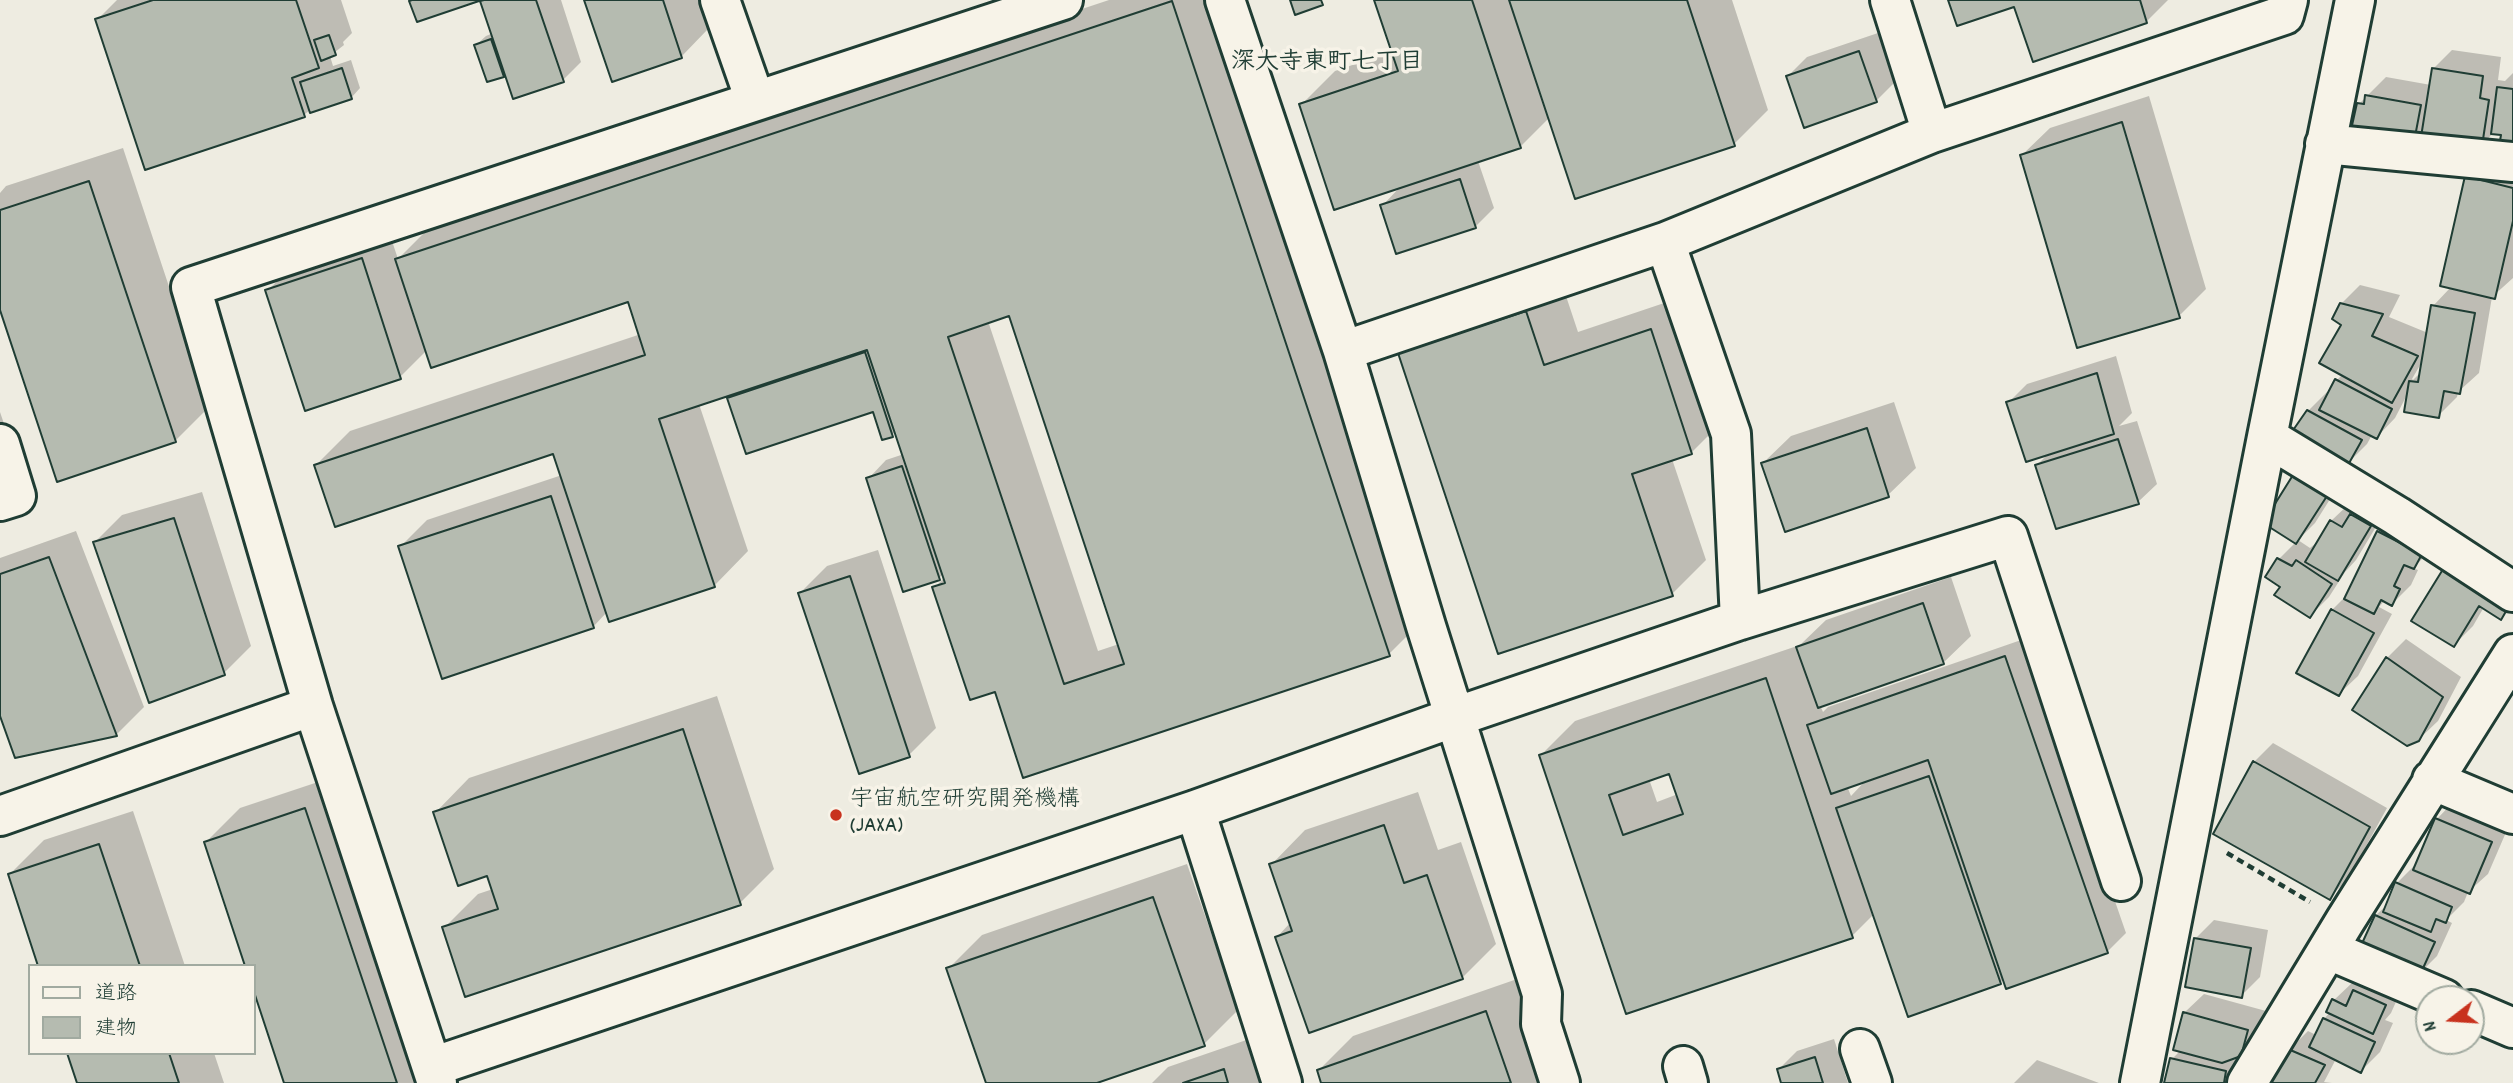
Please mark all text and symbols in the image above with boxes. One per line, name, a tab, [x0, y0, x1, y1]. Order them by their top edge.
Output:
district label: 深大寺東町七丁目	[1231, 51, 1423, 79]
place label: 宇宙航空研究開発機構 (JAXA)	[850, 788, 1080, 842]
marker: 宇宙航空研究開発機構 (JAXA)	[828, 807, 844, 823]
legend	[28, 964, 256, 1055]
text: 道路	[95, 980, 137, 1010]
north arrow	[2415, 985, 2485, 1055]
text: 建物	[95, 1015, 137, 1045]
text: N	[2417, 1017, 2446, 1034]

